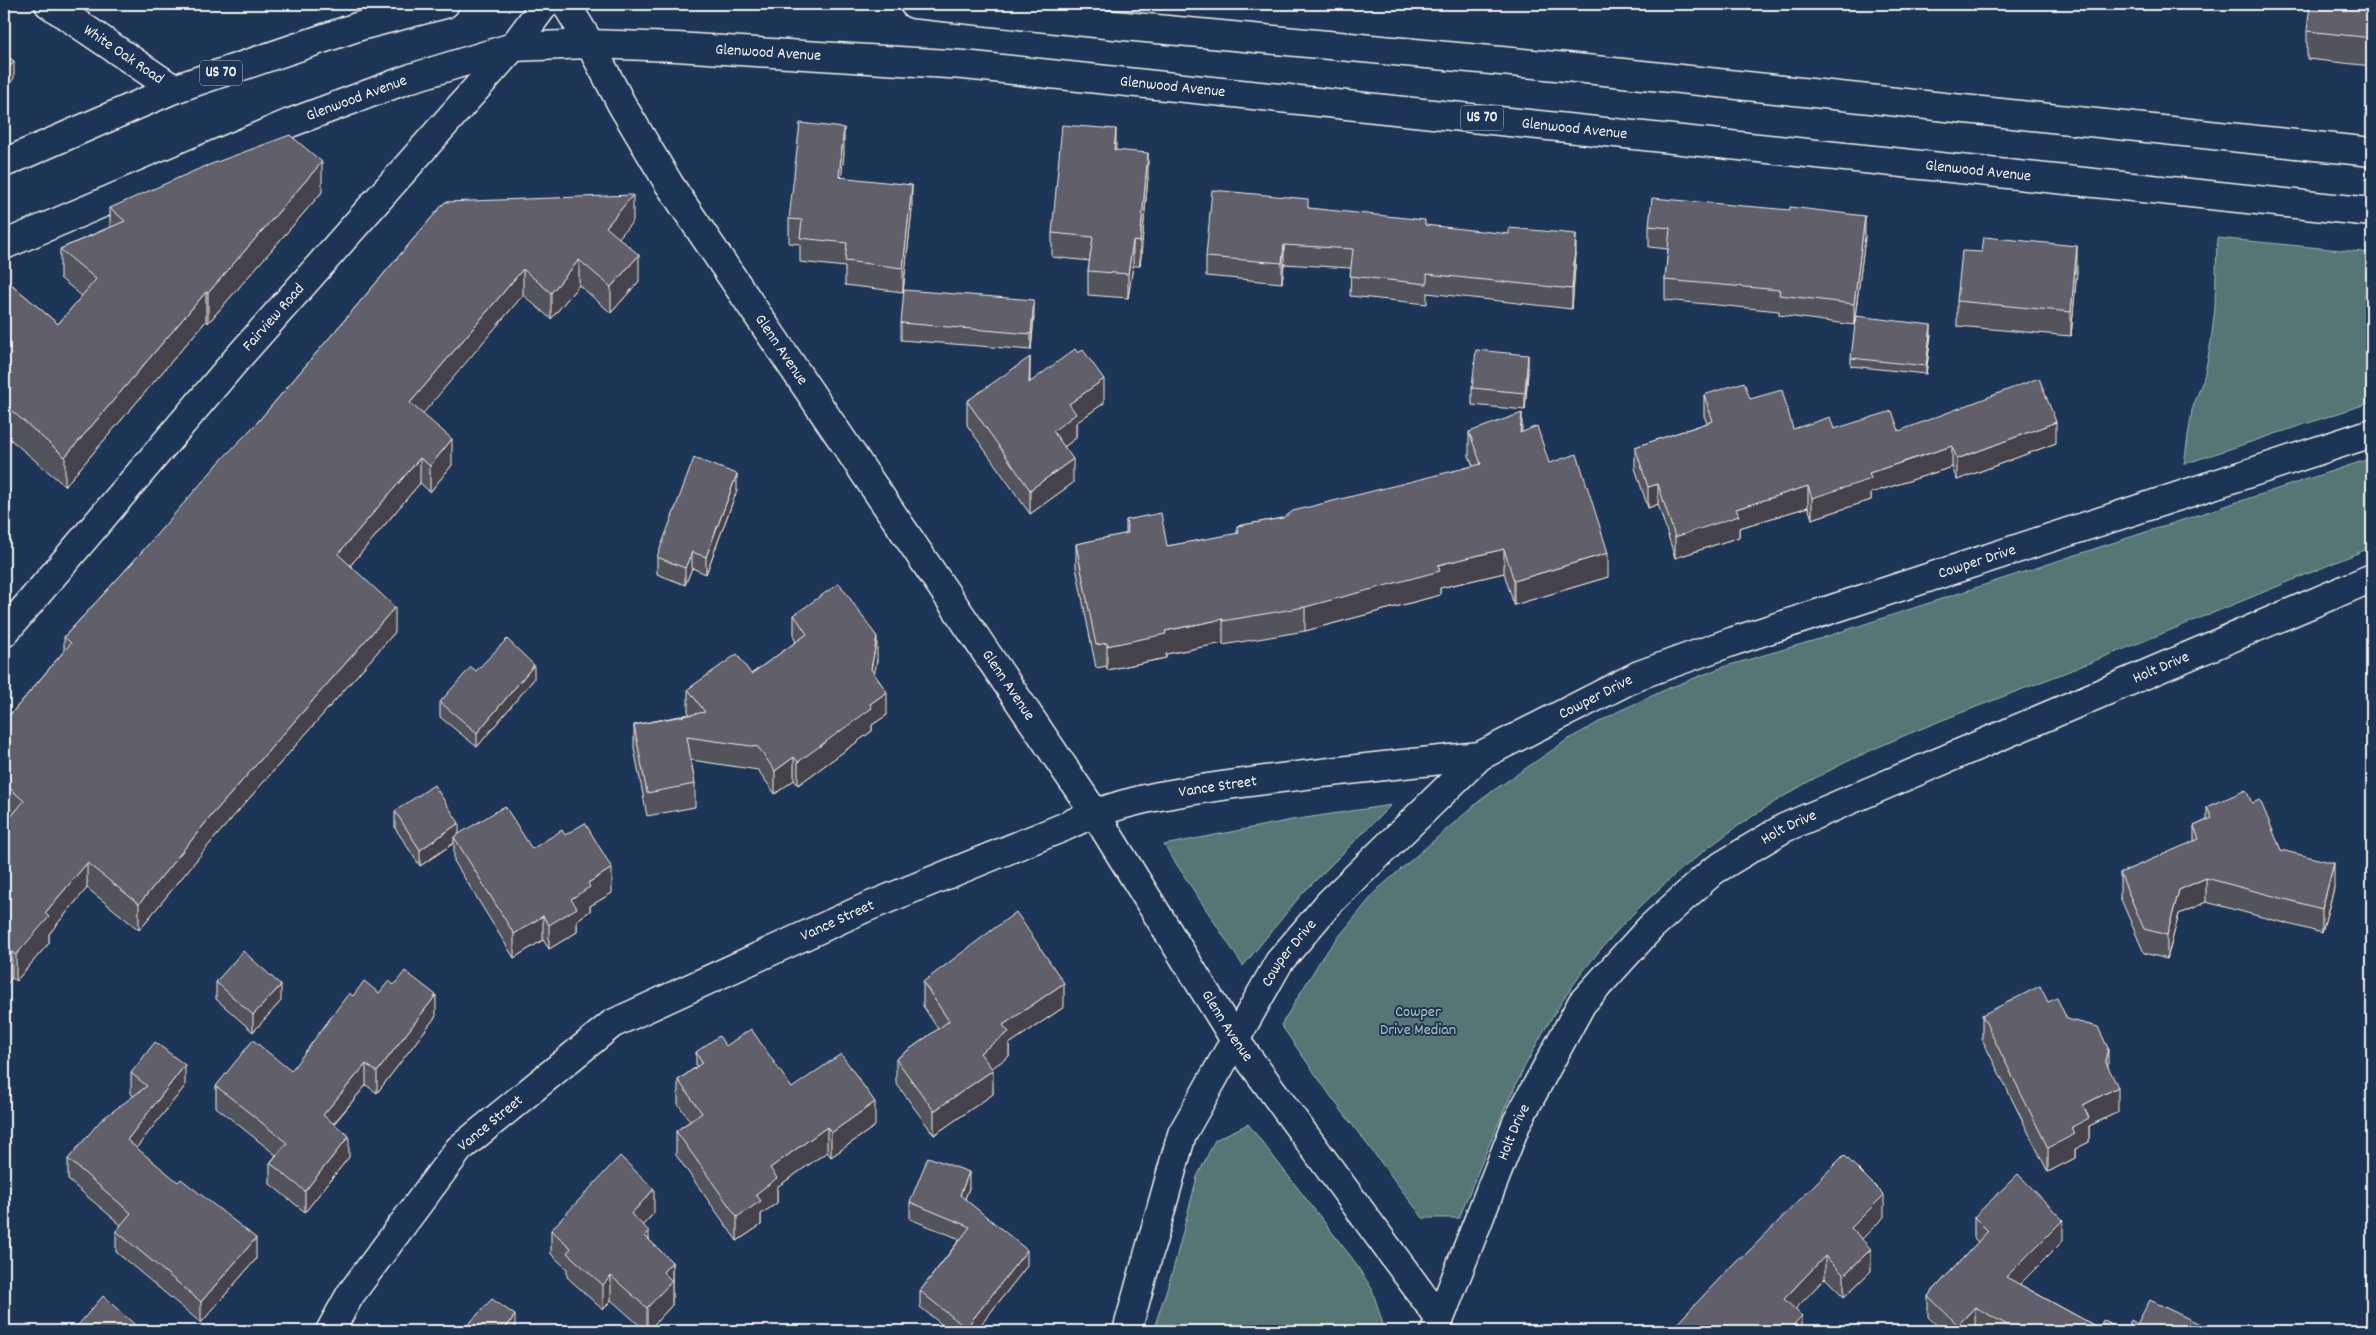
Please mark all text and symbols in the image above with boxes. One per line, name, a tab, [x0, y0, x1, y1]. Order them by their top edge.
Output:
street label: White Oak Road	[79, 19, 168, 90]
street label: Glenwood Avenue	[714, 38, 822, 68]
road number: US 70	[200, 60, 242, 86]
street label: Glenwood Avenue	[303, 69, 410, 127]
street label: Glenwood Avenue	[1119, 70, 1226, 104]
road number: US 70	[1461, 106, 1503, 130]
street label: Glenwood Avenue	[1520, 112, 1628, 146]
street label: Glenwood Avenue	[1924, 154, 2032, 188]
street label: Fairview Road	[237, 278, 310, 357]
street label: Glenn Avenue	[749, 310, 814, 390]
street label: Cowper Drive	[1935, 538, 2019, 585]
street label: Glenn Avenue	[976, 645, 1040, 725]
street label: Holt Drive	[2129, 645, 2193, 690]
street label: Cowper Drive	[1555, 669, 1637, 725]
street label: Vance Street	[1177, 770, 1259, 804]
street label: Holt Drive	[1757, 804, 1820, 851]
street label: Vance Street	[797, 894, 878, 947]
street label: Cowper Drive	[1256, 914, 1322, 991]
street label: Glenn Avenue	[1195, 986, 1259, 1067]
park label: Cowper Drive Median	[1380, 1001, 1456, 1042]
street label: Vance Street	[453, 1089, 528, 1157]
street label: Holt Drive	[1492, 1100, 1536, 1164]

